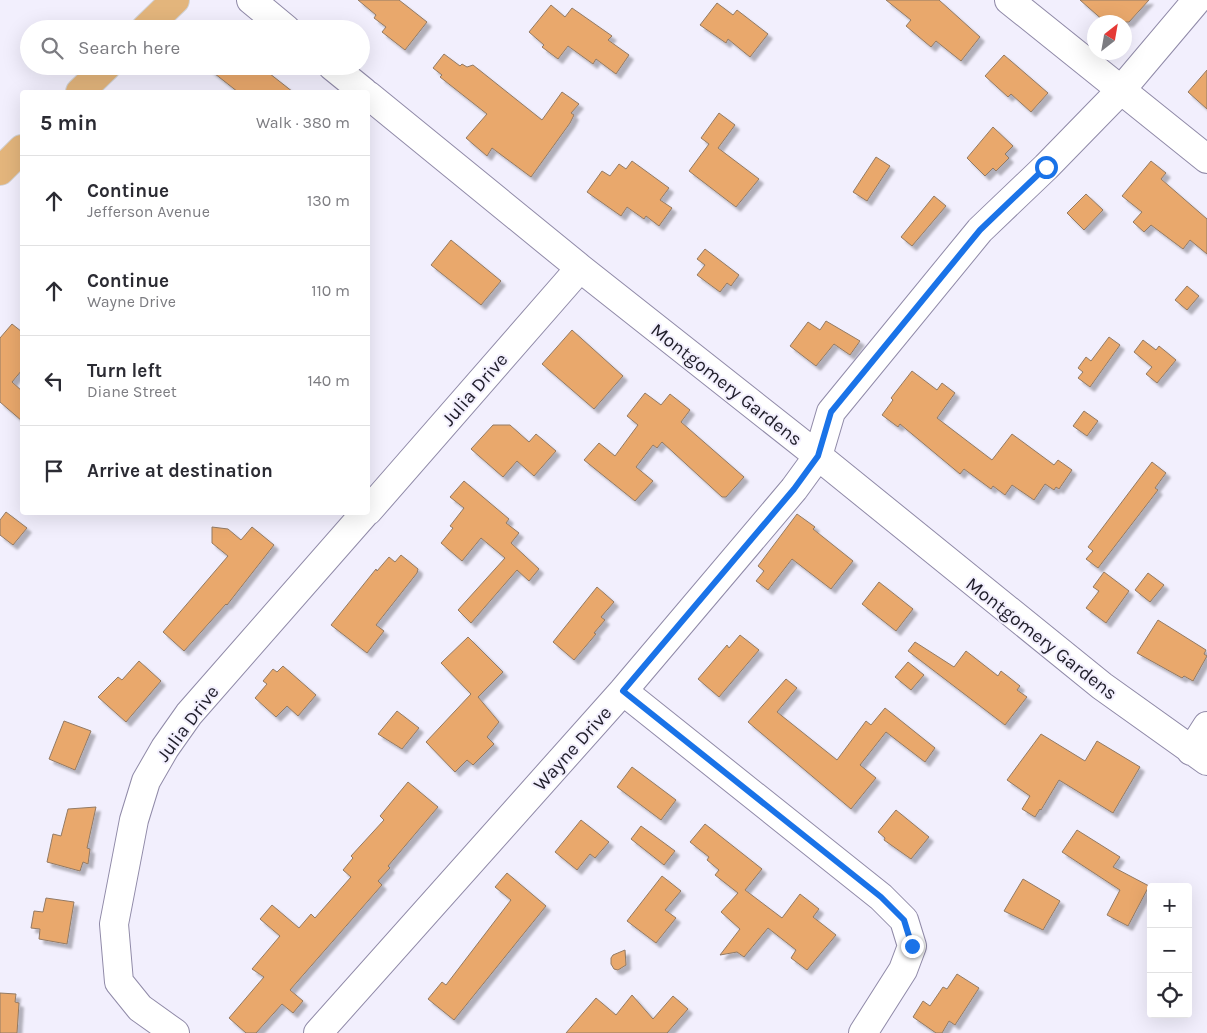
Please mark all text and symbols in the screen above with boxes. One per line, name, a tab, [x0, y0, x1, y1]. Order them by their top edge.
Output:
north arrow	[1087, 15, 1132, 60]
search box	[20, 20, 370, 75]
icon: search	[38, 34, 66, 62]
text: Search here	[78, 37, 180, 59]
text: 5 min	[40, 111, 97, 135]
text: Walk · 380 m	[256, 113, 350, 132]
route start	[1035, 156, 1058, 179]
text: Continue	[87, 180, 169, 202]
icon: ahead	[40, 187, 68, 215]
text: 130 m	[307, 191, 350, 210]
text: Jefferson Avenue	[87, 202, 210, 221]
text: Continue	[87, 270, 169, 292]
icon: ahead	[40, 277, 68, 305]
text: 110 m	[311, 281, 350, 300]
text: Wayne Drive	[87, 292, 176, 311]
street label: Montgomery Gardens	[646, 319, 806, 451]
street label: Julia Drive	[437, 349, 512, 431]
text: Turn left	[87, 360, 162, 382]
icon: left	[40, 367, 68, 395]
text: 140 m	[308, 371, 350, 390]
text: Diane Street	[87, 382, 177, 401]
icon: arrive	[40, 457, 68, 485]
text: Arrive at destination	[87, 460, 273, 482]
street label: Montgomery Gardens	[961, 573, 1121, 705]
street label: Julia Drive	[152, 681, 224, 766]
street label: Wayne Drive	[529, 702, 616, 795]
map controls	[1147, 883, 1192, 1018]
button: +	[1147, 883, 1192, 928]
button: −	[1147, 928, 1192, 973]
route end	[901, 935, 924, 958]
button: locate	[1147, 973, 1192, 1018]

